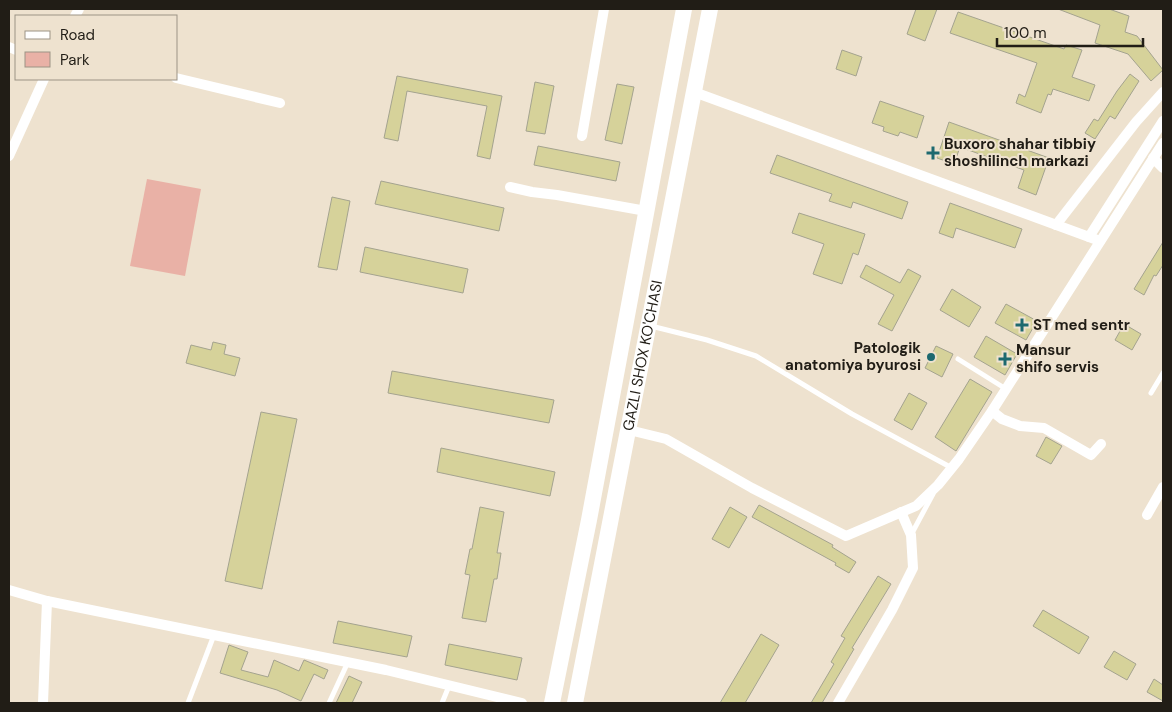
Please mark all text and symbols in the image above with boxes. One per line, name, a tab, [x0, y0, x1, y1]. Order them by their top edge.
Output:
legend	[15, 15, 178, 80]
scale bar	[997, 15, 1143, 47]
text: 100 m	[1004, 23, 1047, 43]
text: Road	[60, 25, 95, 45]
text: Park	[60, 50, 90, 70]
place label: Buxoro shahar tibbiy shoshilinch markazi	[944, 134, 1096, 171]
marker: Buxoro shahar tibbiy shoshilinch markazi	[926, 146, 940, 160]
street label: GAZLI SHOX KO'CHASI	[618, 278, 667, 433]
place label: ST med sentr	[1033, 315, 1130, 335]
marker: ST med sentr	[1015, 318, 1029, 332]
place label: Patologik anatomiya byurosi	[785, 338, 921, 375]
place label: Mansur shifo servis	[1016, 340, 1099, 377]
marker: Patologik anatomiya byurosi	[925, 351, 937, 363]
marker: Mansur shifo servis	[998, 352, 1012, 366]

